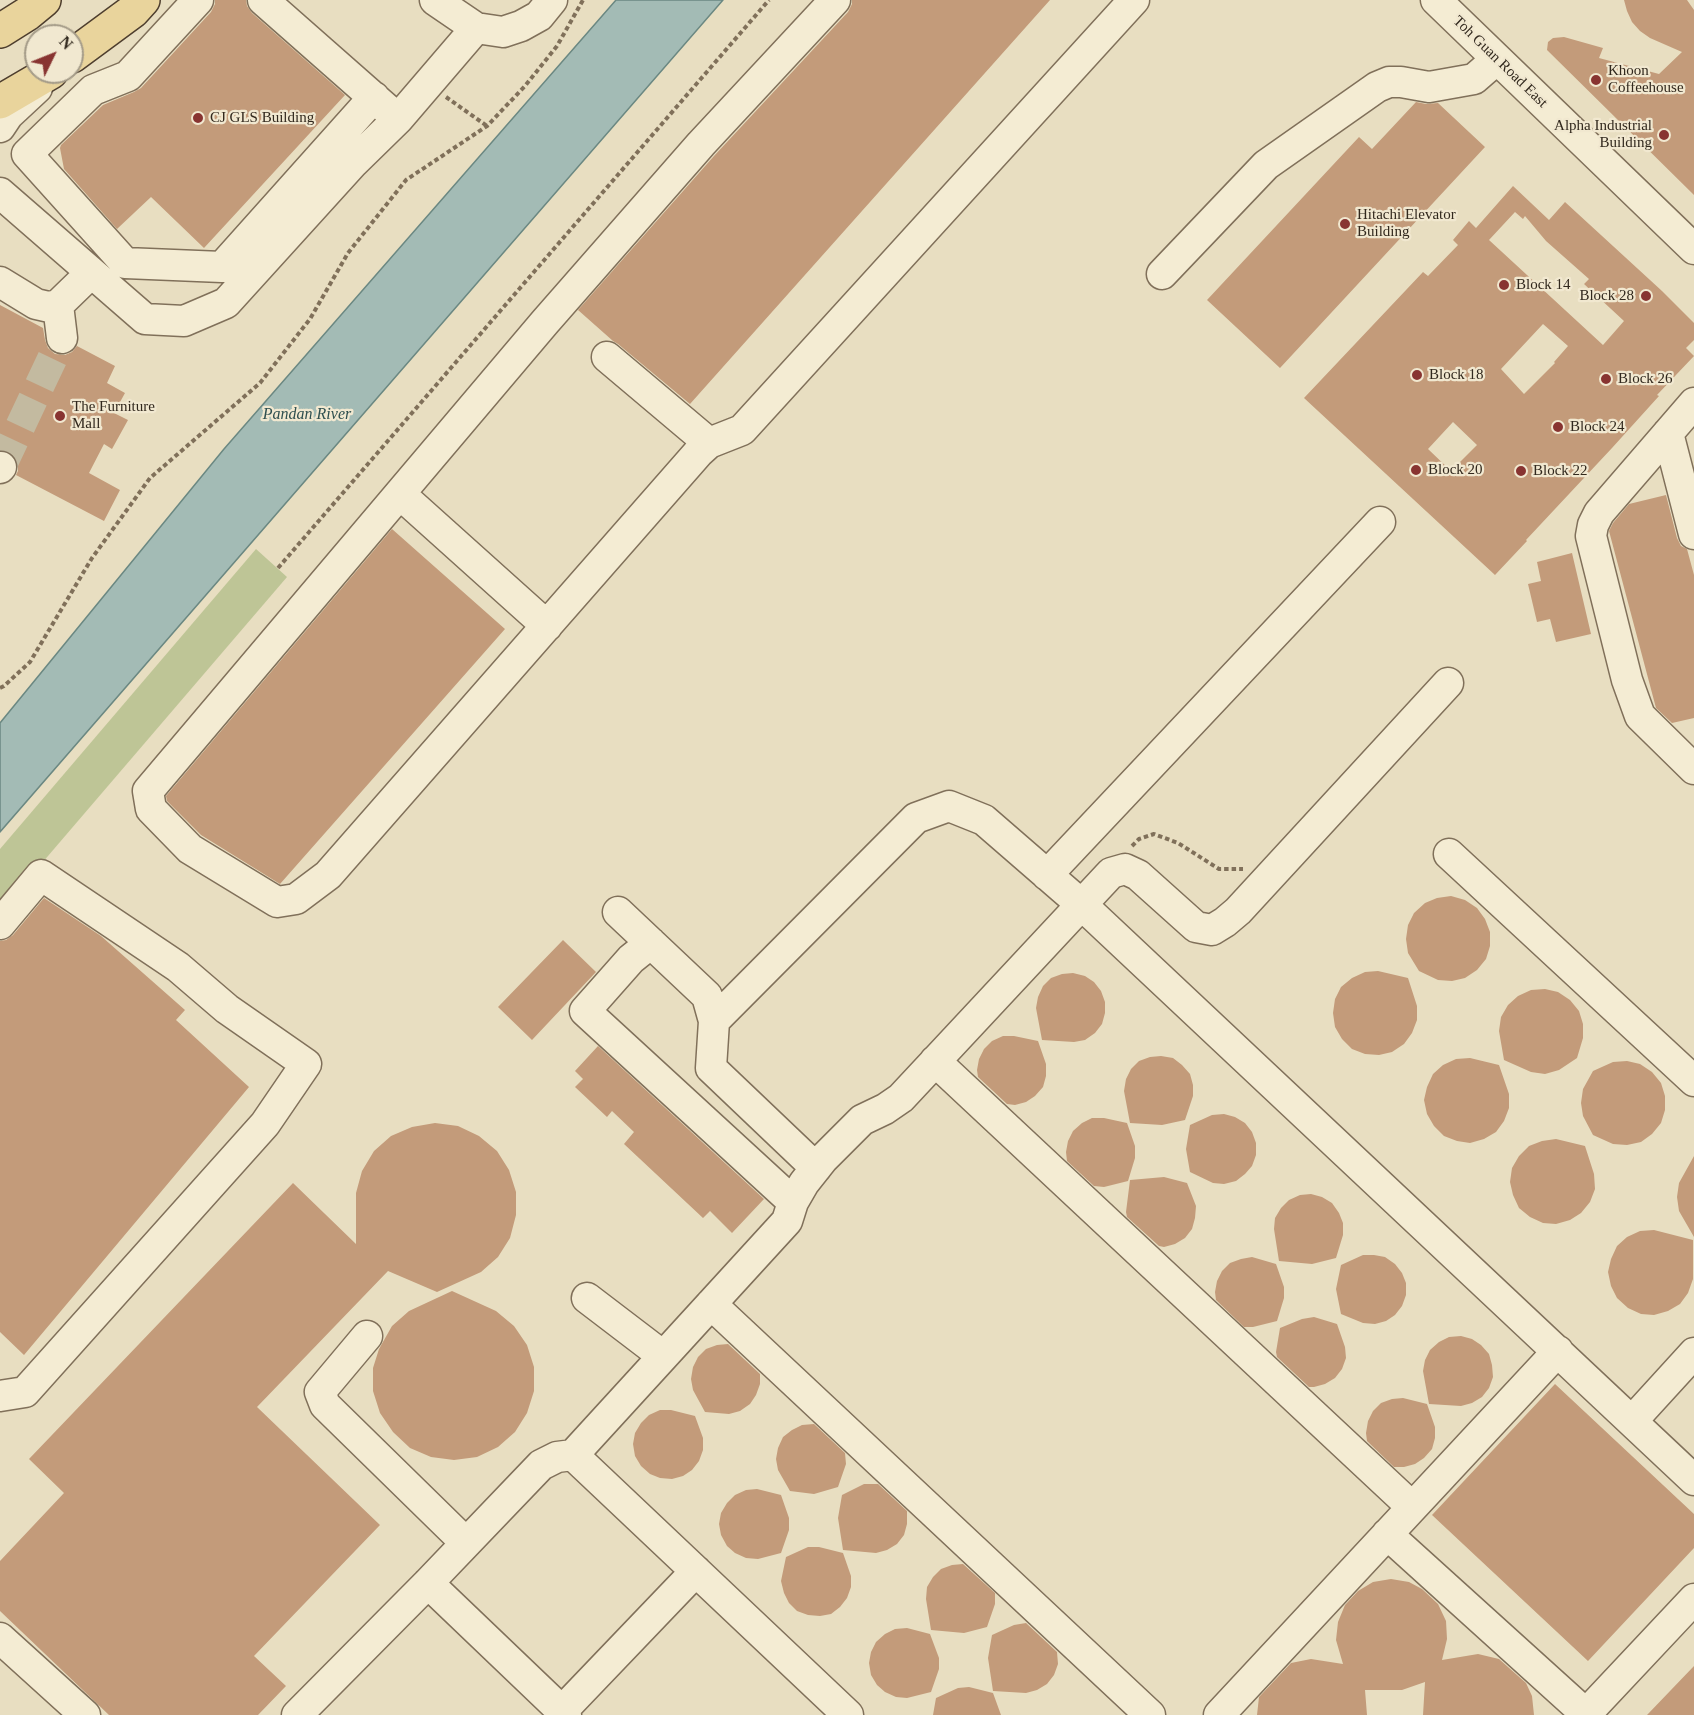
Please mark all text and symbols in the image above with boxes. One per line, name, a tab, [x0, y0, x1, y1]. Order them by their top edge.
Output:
street label: Toh Guan Road East	[1449, 12, 1551, 112]
north arrow	[24, 24, 84, 84]
text: N	[56, 33, 76, 53]
place label: Khoon Coffeehouse	[1608, 62, 1684, 97]
marker: Khoon Coffeehouse	[1589, 73, 1603, 87]
place label: CJ GLS Building	[210, 109, 314, 127]
marker: CJ GLS Building	[191, 111, 205, 125]
place label: Alpha Industrial Building	[1554, 117, 1652, 152]
marker: Alpha Industrial Building	[1657, 128, 1671, 142]
place label: Hitachi Elevator Building	[1357, 206, 1456, 241]
marker: Hitachi Elevator Building	[1338, 217, 1352, 231]
place label: Block 14	[1516, 276, 1571, 294]
marker: Block 14	[1497, 278, 1511, 292]
place label: Block 28	[1579, 287, 1634, 305]
marker: Block 28	[1639, 289, 1653, 303]
place label: Block 18	[1429, 366, 1484, 384]
marker: Block 18	[1410, 368, 1424, 382]
place label: Block 26	[1618, 370, 1673, 388]
marker: Block 26	[1599, 372, 1613, 386]
place label: The Furniture Mall	[72, 398, 155, 433]
water label: Pandan River	[263, 405, 351, 425]
marker: The Furniture Mall	[53, 409, 67, 423]
place label: Block 24	[1570, 418, 1625, 436]
marker: Block 24	[1551, 420, 1565, 434]
place label: Block 20	[1428, 461, 1483, 479]
place label: Block 22	[1533, 462, 1588, 480]
marker: Block 20	[1409, 463, 1423, 477]
marker: Block 22	[1514, 464, 1528, 478]

